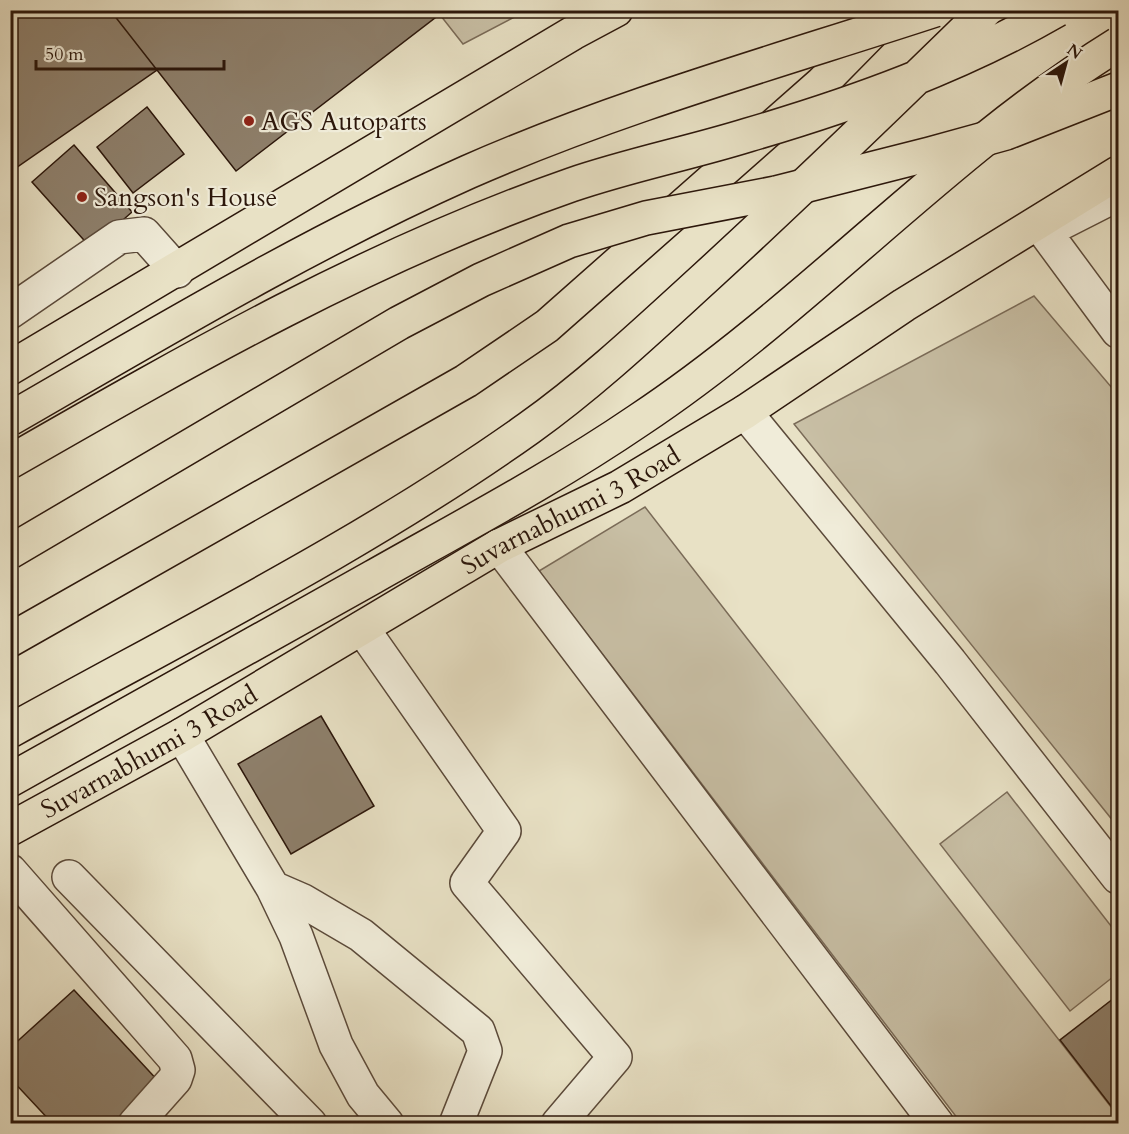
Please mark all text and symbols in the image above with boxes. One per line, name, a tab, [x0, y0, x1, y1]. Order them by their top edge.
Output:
scale bar	[36, 33, 224, 71]
north arrow	[1036, 33, 1096, 93]
text: N	[1062, 39, 1086, 65]
text: 50 m	[45, 42, 84, 67]
place label: AGS Autoparts	[261, 104, 427, 139]
marker: AGS Autoparts	[242, 114, 256, 128]
place label: Sangson's House	[94, 180, 277, 215]
marker: Sangson's House	[75, 190, 89, 204]
street label: Suvarnabhumi 3 Road	[454, 437, 687, 582]
street label: Suvarnabhumi 3 Road	[34, 676, 264, 826]

